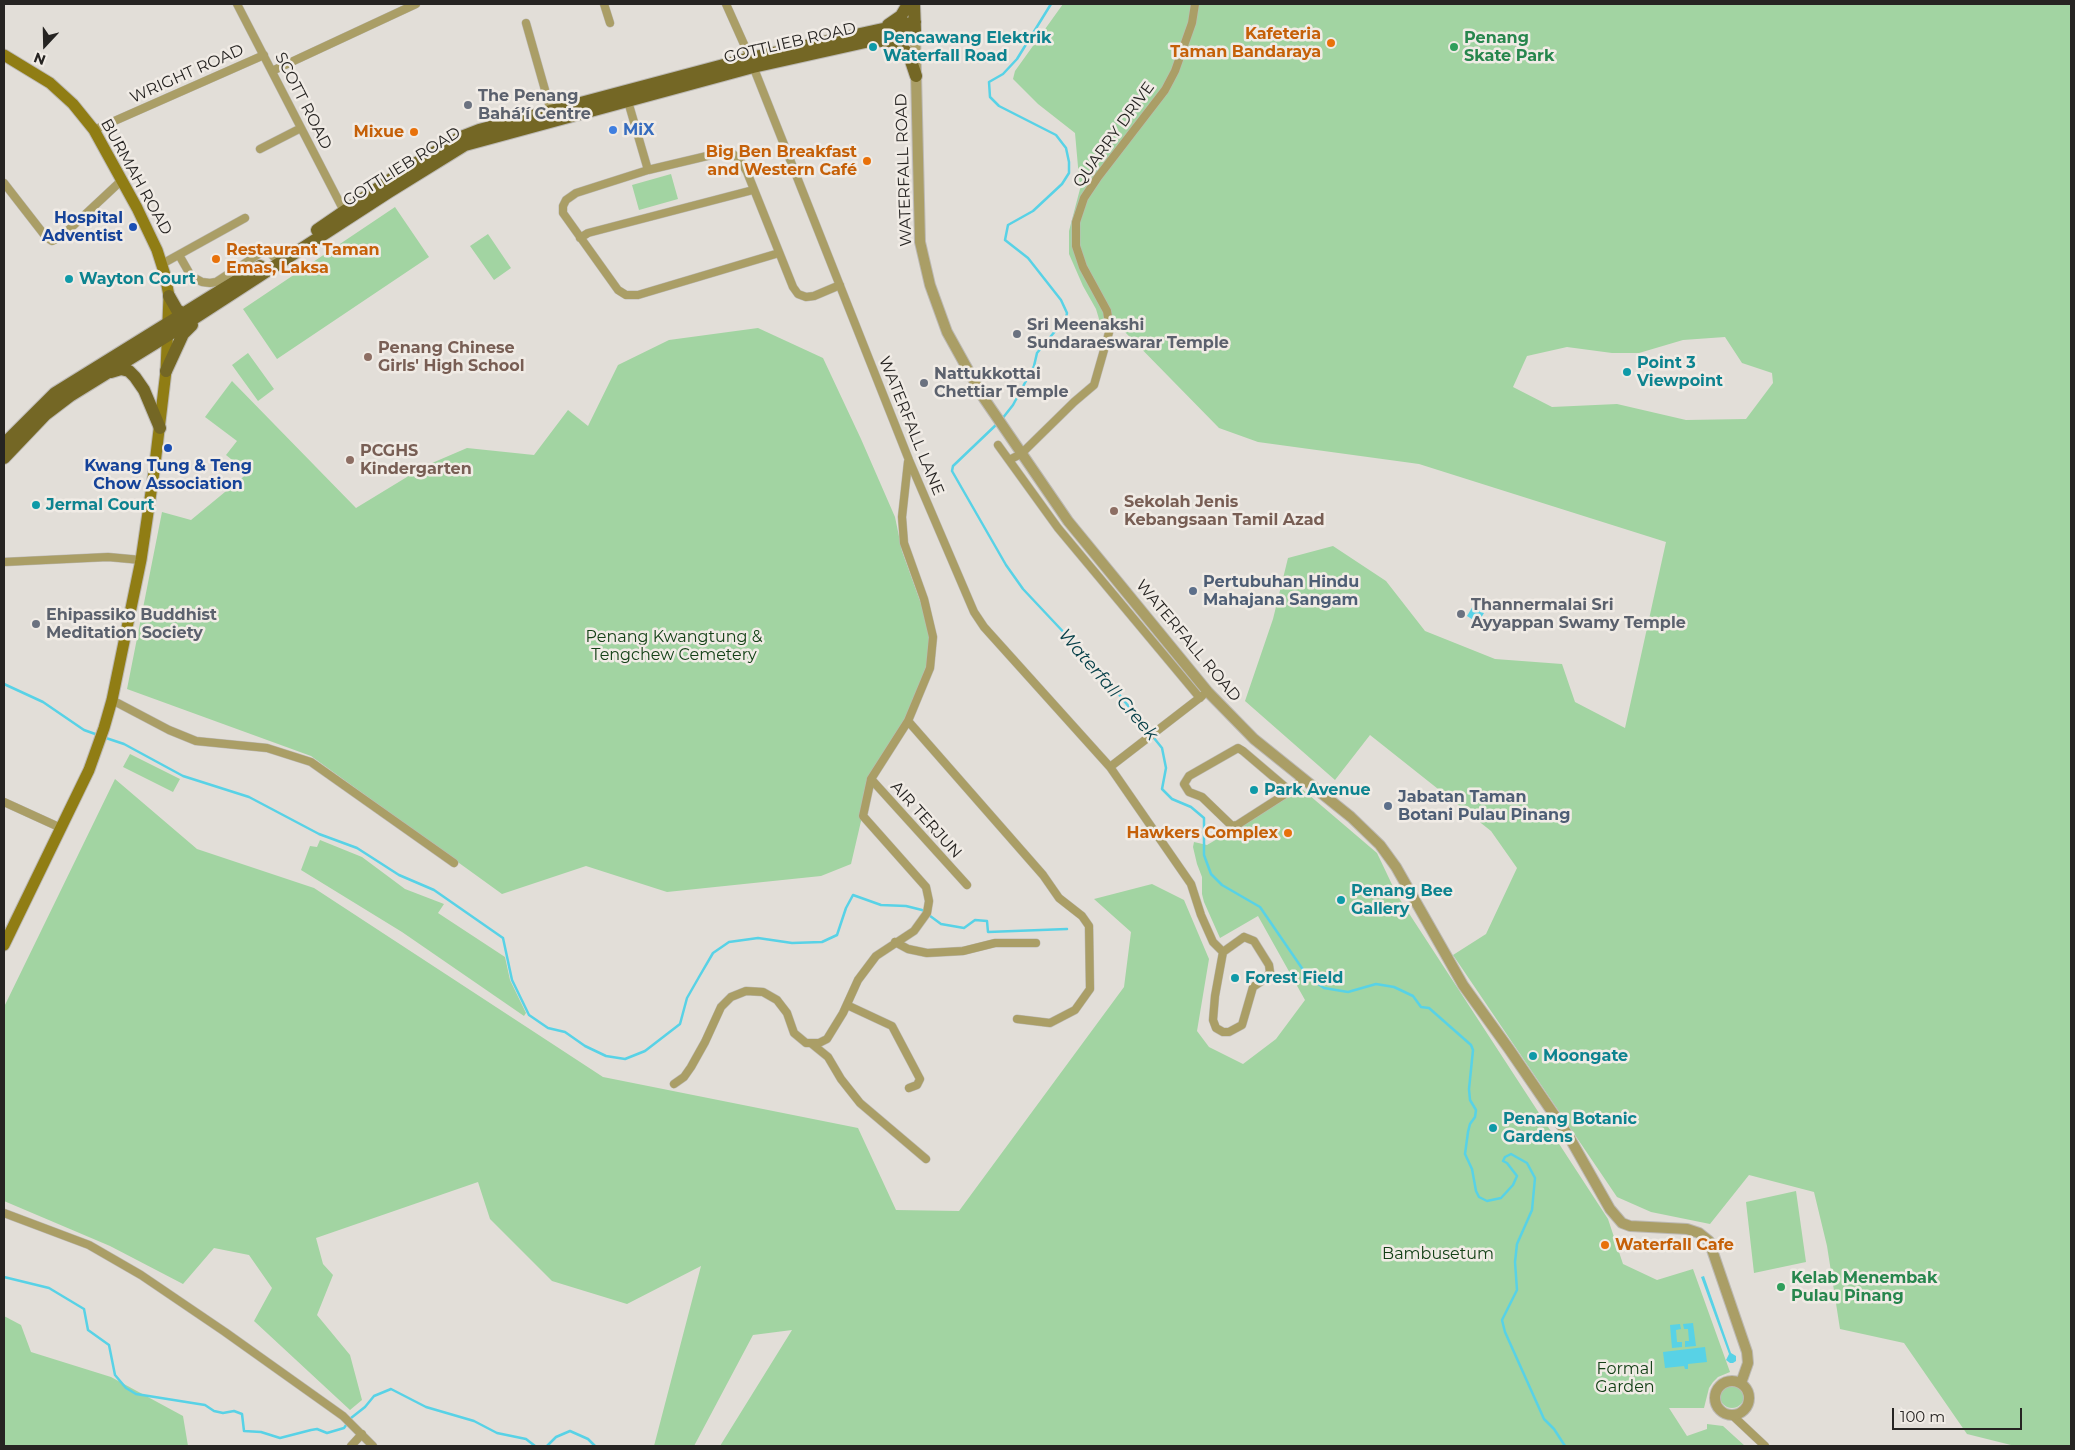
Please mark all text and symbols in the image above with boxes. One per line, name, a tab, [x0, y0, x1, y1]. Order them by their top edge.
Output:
street label: GOTTLIEB ROAD	[722, 18, 858, 68]
north arrow	[20, 20, 70, 70]
place label: Kafeteria Taman Bandaraya	[1170, 24, 1321, 62]
place label: Pencawang Elektrik Waterfall Road	[883, 28, 1052, 66]
place label: Penang Skate Park	[1464, 28, 1554, 66]
marker: Kafeteria Taman Bandaraya	[1325, 37, 1337, 49]
street label: WRIGHT ROAD	[127, 40, 247, 108]
marker: Pencawang Elektrik Waterfall Road	[867, 41, 879, 53]
marker: Penang Skate Park	[1448, 41, 1460, 53]
text: N	[31, 49, 48, 69]
street label: SCOTT ROAD	[270, 49, 336, 153]
street label: QUARRY DRIVE	[1069, 79, 1159, 191]
place label: The Penang Bahá’í Centre	[478, 86, 591, 124]
street label: WATERFALL ROAD	[892, 93, 916, 247]
marker: The Penang Bahá’í Centre	[462, 99, 474, 111]
street label: BURMAH ROAD	[96, 116, 176, 238]
place label: MiX	[623, 120, 655, 140]
place label: Mixue	[353, 122, 404, 142]
street label: GOTTLIEB ROAD	[340, 123, 464, 211]
marker: MiX	[607, 124, 619, 136]
marker: Mixue	[408, 126, 420, 138]
place label: Big Ben Breakfast and Western Café	[706, 142, 857, 180]
marker: Big Ben Breakfast and Western Café	[861, 155, 873, 167]
place label: Hospital Adventist	[42, 208, 123, 246]
marker: Hospital Adventist	[127, 221, 139, 233]
place label: Restaurant Taman Emas, Laksa	[226, 240, 380, 278]
marker: Restaurant Taman Emas, Laksa	[210, 253, 222, 265]
place label: Wayton Court	[79, 269, 196, 289]
marker: Wayton Court	[63, 273, 75, 285]
place label: Sri Meenakshi Sundaraeswarar Temple	[1027, 315, 1229, 353]
marker: Sri Meenakshi Sundaraeswarar Temple	[1011, 328, 1023, 340]
place label: Penang Chinese Girls' High School	[378, 338, 525, 376]
marker: Penang Chinese Girls' High School	[362, 351, 374, 363]
place label: Point 3 Viewpoint	[1637, 353, 1723, 391]
street label: WATERFALL LANE	[874, 354, 948, 498]
place label: Nattukkottai Chettiar Temple	[934, 364, 1068, 402]
marker: Point 3 Viewpoint	[1621, 366, 1633, 378]
marker: Nattukkottai Chettiar Temple	[918, 377, 930, 389]
place label: PCGHS Kindergarten	[360, 441, 472, 479]
marker: Kwang Tung & Teng Chow Association	[162, 442, 174, 454]
marker: PCGHS Kindergarten	[344, 454, 356, 466]
place label: Kwang Tung & Teng Chow Association	[84, 456, 252, 494]
place label: Sekolah Jenis Kebangsaan Tamil Azad	[1124, 492, 1325, 530]
place label: Jermal Court	[46, 495, 154, 515]
marker: Jermal Court	[30, 499, 42, 511]
marker: Sekolah Jenis Kebangsaan Tamil Azad	[1108, 505, 1120, 517]
place label: Pertubuhan Hindu Mahajana Sangam	[1203, 572, 1359, 610]
street label: WATERFALL ROAD	[1131, 576, 1245, 706]
marker: Pertubuhan Hindu Mahajana Sangam	[1187, 585, 1199, 597]
place label: Thannermalai Sri Ayyappan Swamy Temple	[1471, 595, 1686, 633]
place label: Ehipassiko Buddhist Meditation Society	[46, 605, 217, 643]
marker: Thannermalai Sri Ayyappan Swamy Temple	[1455, 608, 1467, 620]
marker: Ehipassiko Buddhist Meditation Society	[30, 618, 42, 630]
water label: Waterfall Creek	[1054, 625, 1162, 745]
park label: Penang Kwangtung & Tengchew Cemetery	[586, 627, 762, 665]
street label: AIR TERJUN	[886, 778, 966, 862]
place label: Park Avenue	[1264, 780, 1371, 800]
marker: Park Avenue	[1248, 784, 1260, 796]
place label: Jabatan Taman Botani Pulau Pinang	[1398, 787, 1570, 825]
marker: Jabatan Taman Botani Pulau Pinang	[1382, 800, 1394, 812]
place label: Hawkers Complex	[1126, 823, 1278, 843]
marker: Hawkers Complex	[1282, 827, 1294, 839]
place label: Penang Bee Gallery	[1351, 881, 1453, 919]
marker: Penang Bee Gallery	[1335, 894, 1347, 906]
place label: Forest Field	[1245, 968, 1343, 988]
marker: Forest Field	[1229, 972, 1241, 984]
place label: Moongate	[1543, 1046, 1628, 1066]
marker: Moongate	[1527, 1050, 1539, 1062]
place label: Penang Botanic Gardens	[1503, 1109, 1637, 1147]
marker: Penang Botanic Gardens	[1487, 1122, 1499, 1134]
place label: Waterfall Cafe	[1615, 1235, 1734, 1255]
marker: Waterfall Cafe	[1599, 1239, 1611, 1251]
park label: Bambusetum	[1382, 1244, 1494, 1264]
place label: Kelab Menembak Pulau Pinang	[1791, 1268, 1937, 1306]
marker: Kelab Menembak Pulau Pinang	[1775, 1281, 1787, 1293]
park label: Formal Garden	[1595, 1359, 1655, 1397]
scale bar	[1895, 1398, 2025, 1430]
text: 100 m	[1900, 1407, 1945, 1426]

